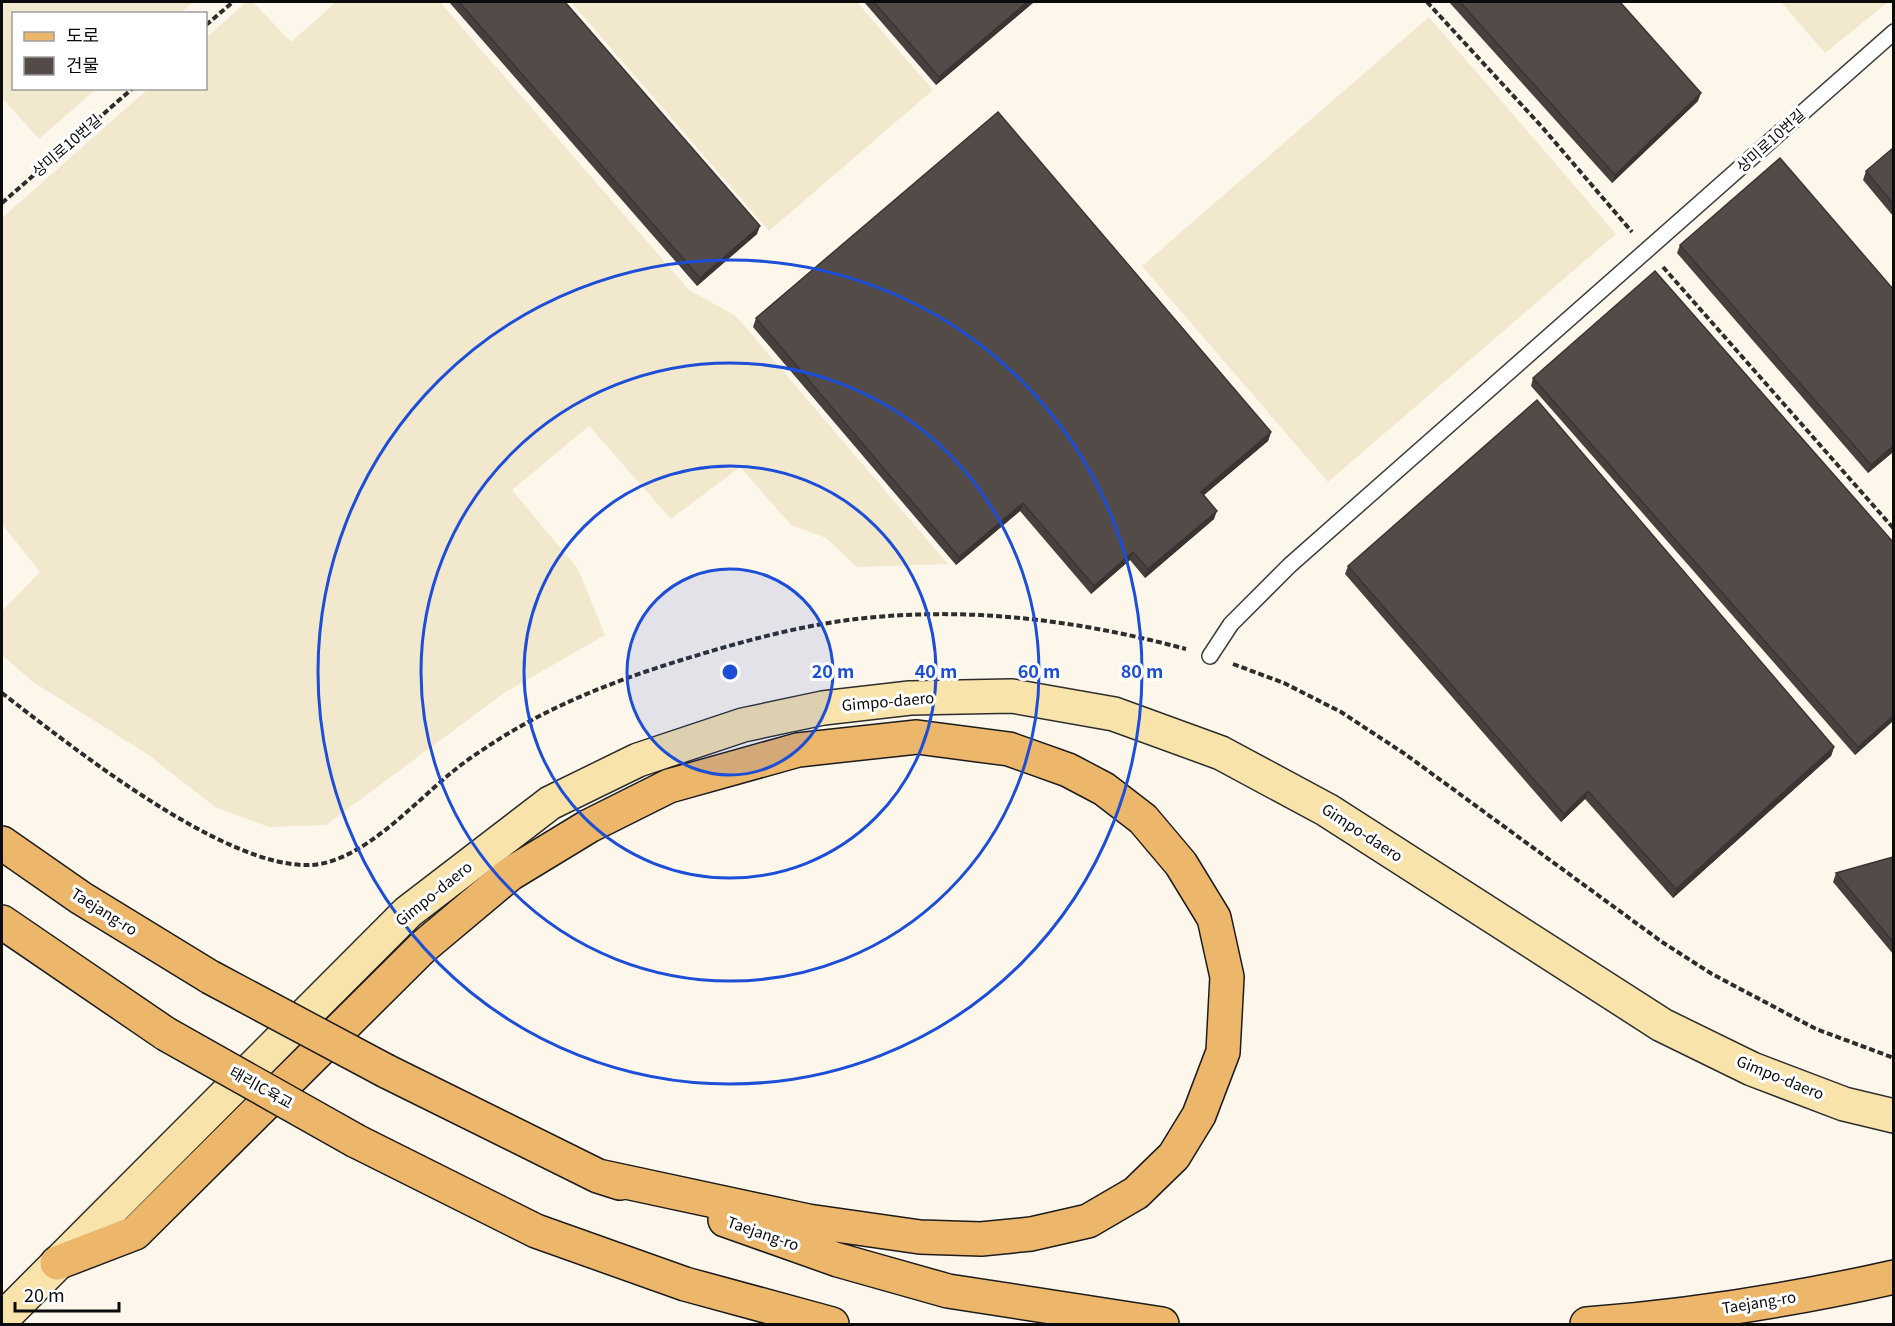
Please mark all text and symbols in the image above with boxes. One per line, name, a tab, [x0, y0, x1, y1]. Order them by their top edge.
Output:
legend	[12, 12, 207, 90]
text: 도로	[66, 21, 99, 47]
text: 건물	[66, 51, 99, 77]
street label: 상미로10번길	[1731, 103, 1809, 176]
street label: 상미로10번길	[27, 109, 105, 181]
text: 20 m	[812, 657, 854, 683]
text: 40 m	[915, 657, 957, 683]
text: 60 m	[1018, 657, 1060, 683]
text: 80 m	[1121, 657, 1163, 683]
centre of rings	[720, 662, 740, 682]
street label: Gimpo-daero	[841, 686, 935, 715]
street label: Gimpo-daero	[1318, 798, 1407, 866]
street label: Gimpo-daero	[390, 855, 476, 930]
street label: Taejang-ro	[68, 882, 142, 939]
street label: Gimpo-daero	[1734, 1049, 1828, 1104]
street label: 태리IC육교	[226, 1061, 297, 1113]
street label: Taejang-ro	[725, 1211, 802, 1255]
scale bar	[15, 1275, 118, 1313]
text: 20 m	[24, 1281, 65, 1307]
street label: Taejang-ro	[1720, 1285, 1797, 1318]

